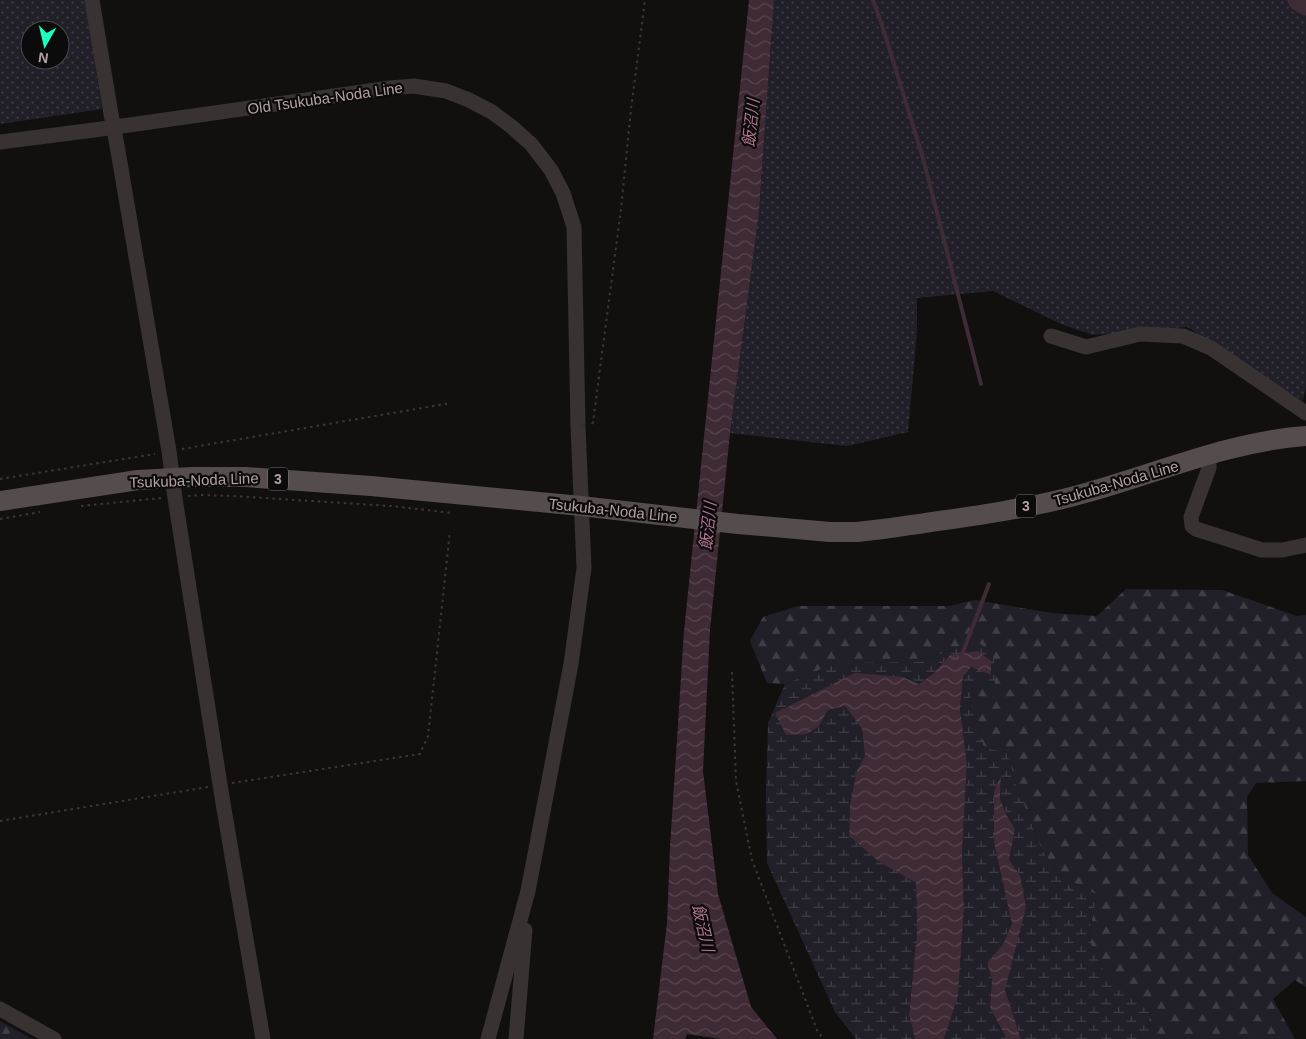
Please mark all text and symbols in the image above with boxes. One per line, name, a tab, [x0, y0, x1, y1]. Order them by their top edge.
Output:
north arrow	[20, 20, 70, 70]
text: N	[37, 49, 49, 67]
street label: Old Tsukuba-Noda Line	[246, 79, 404, 117]
water label: 飯沼川	[740, 96, 762, 148]
street label: Tsukuba-Noda Line	[1052, 457, 1180, 509]
road number: 3	[268, 468, 288, 490]
street label: Tsukuba-Noda Line	[129, 469, 259, 491]
road number: 3	[1016, 494, 1036, 518]
street label: Tsukuba-Noda Line	[548, 495, 678, 525]
water label: 飯沼川	[697, 499, 719, 551]
water label: 飯沼川	[689, 903, 717, 955]

